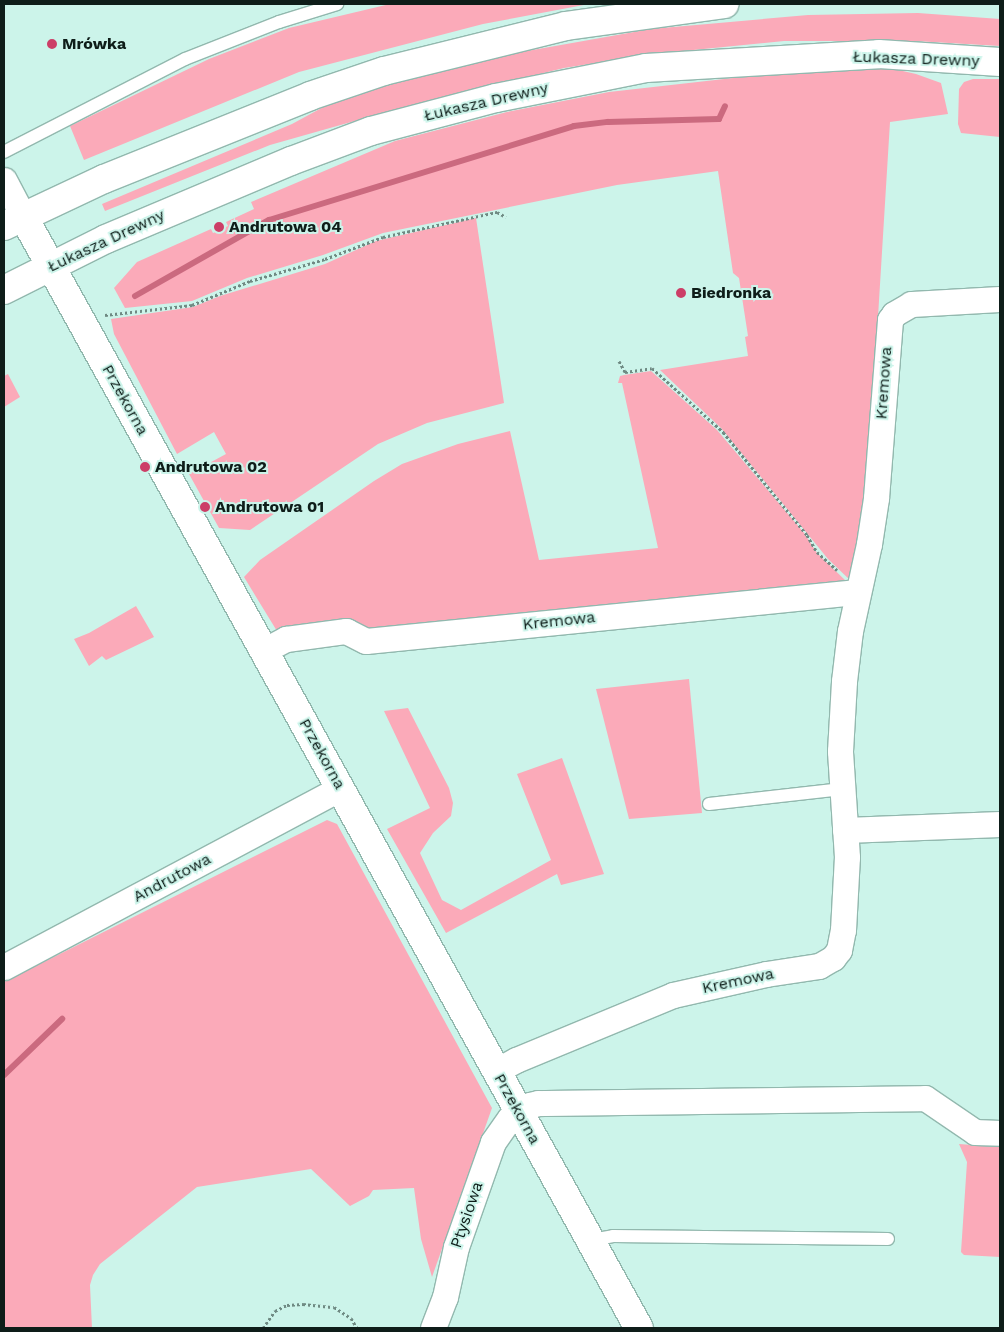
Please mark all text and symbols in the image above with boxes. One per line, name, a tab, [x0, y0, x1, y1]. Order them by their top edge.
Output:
place label: Mrówka	[62, 34, 126, 54]
marker: Mrówka	[46, 38, 58, 50]
street label: Łukasza Drewny	[852, 47, 980, 71]
street label: Łukasza Drewny	[422, 78, 550, 126]
street label: Łukasza Drewny	[44, 205, 168, 277]
place label: Andrutowa 04	[229, 217, 342, 237]
marker: Andrutowa 04	[213, 221, 225, 233]
place label: Biedronka	[691, 283, 771, 303]
marker: Biedronka	[675, 287, 687, 299]
street label: Kremowa	[872, 346, 896, 420]
street label: Przekorna	[98, 361, 152, 439]
place label: Andrutowa 02	[155, 457, 267, 477]
marker: Andrutowa 02	[139, 461, 151, 473]
place label: Andrutowa 01	[215, 497, 324, 517]
marker: Andrutowa 01	[199, 501, 211, 513]
street label: Kremowa	[522, 608, 596, 634]
street label: Przekorna	[295, 715, 349, 793]
street label: Andrutowa	[130, 850, 214, 906]
street label: Kremowa	[700, 964, 776, 998]
street label: Przekorna	[490, 1070, 544, 1148]
street label: Ptysiowa	[447, 1179, 487, 1251]

